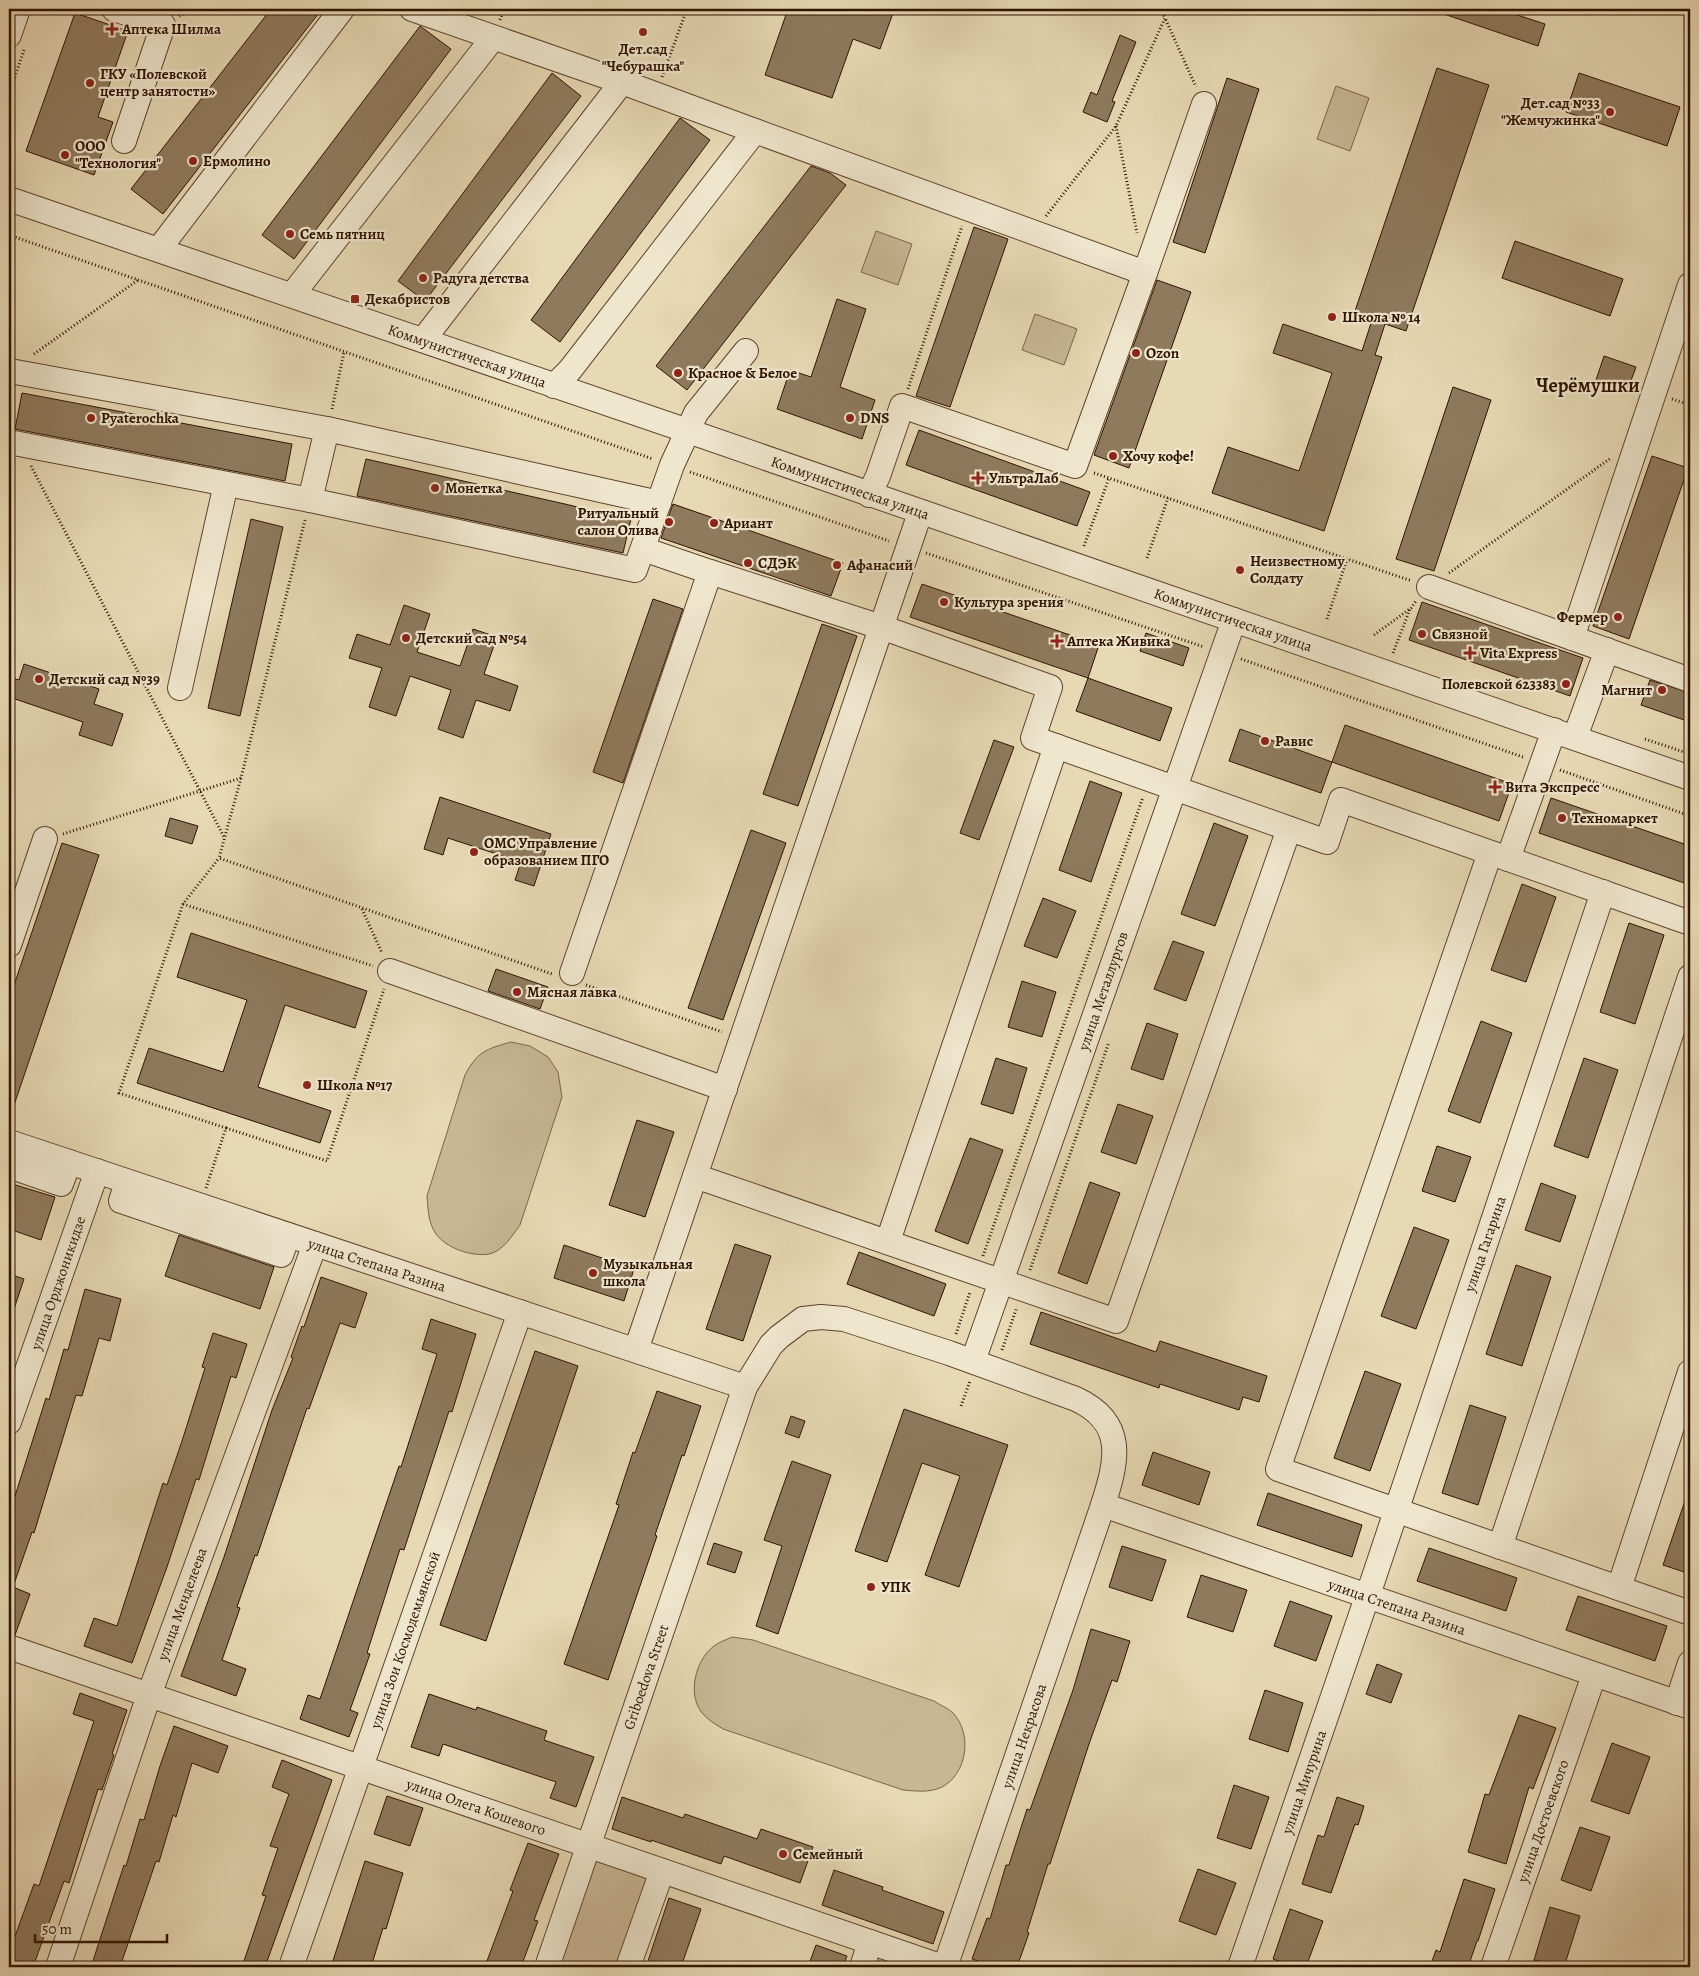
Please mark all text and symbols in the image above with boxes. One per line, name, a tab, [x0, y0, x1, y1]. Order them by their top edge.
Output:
place label: Аптека Шилма	[121, 19, 222, 39]
marker: Аптека Шилма	[106, 23, 118, 35]
marker: Дет.сад "Чебурашка"	[637, 26, 649, 38]
place label: Дет.сад "Чебурашка"	[602, 39, 684, 76]
place label: ГКУ «Полевской центр занятости»	[100, 64, 216, 101]
marker: ГКУ «Полевской центр занятости»	[84, 77, 96, 89]
place label: Дет.сад №33 "Жемчужинка"	[1501, 93, 1600, 130]
marker: Дет.сад №33 "Жемчужинка"	[1604, 106, 1616, 118]
place label: ООО "Технология"	[75, 136, 161, 173]
marker: ООО "Технология"	[59, 149, 71, 161]
place label: Ермолино	[203, 151, 271, 171]
marker: Ермолино	[187, 155, 199, 167]
place label: Семь пятниц	[300, 224, 385, 244]
marker: Семь пятниц	[284, 228, 296, 240]
place label: Радуга детства	[433, 268, 530, 288]
marker: Радуга детства	[417, 272, 429, 284]
place label: Декабристов	[365, 289, 450, 309]
marker: Декабристов	[349, 293, 361, 305]
place label: Школа № 14	[1342, 307, 1421, 327]
marker: Школа № 14	[1326, 311, 1338, 323]
street label: Коммунистическая улица	[385, 319, 549, 393]
place label: Ozon	[1146, 343, 1180, 363]
marker: Ozon	[1130, 347, 1142, 359]
place label: Красное & Белое	[688, 363, 797, 383]
marker: Красное & Белое	[672, 367, 684, 379]
district label: Черёмушки	[1536, 372, 1640, 399]
place label: Pyaterochka	[101, 408, 180, 428]
place label: DNS	[860, 408, 889, 428]
marker: Pyaterochka	[85, 412, 97, 424]
marker: DNS	[844, 412, 856, 424]
place label: Хочу кофе!	[1123, 446, 1194, 466]
marker: Хочу кофе!	[1107, 450, 1119, 462]
street label: Коммунистическая улица	[768, 451, 932, 525]
place label: УльтраЛаб	[989, 468, 1059, 488]
marker: УльтраЛаб	[971, 471, 985, 485]
place label: Монетка	[445, 478, 503, 498]
marker: Монетка	[429, 482, 441, 494]
place label: Ритуальный салон Олива	[578, 503, 660, 540]
place label: Ариант	[723, 513, 773, 533]
marker: Ритуальный салон Олива	[663, 516, 675, 528]
marker: Ариант	[708, 517, 720, 529]
place label: Неизвестному Солдату	[1250, 551, 1345, 588]
place label: СДЭК	[758, 553, 797, 573]
place label: Афанасий	[846, 555, 913, 575]
marker: СДЭК	[742, 557, 754, 569]
marker: Афанасий	[831, 559, 843, 571]
marker: Неизвестному Солдату	[1234, 564, 1246, 576]
street label: Коммунистическая улица	[1151, 583, 1315, 657]
place label: Культура зрения	[954, 592, 1064, 612]
marker: Культура зрения	[938, 596, 950, 608]
place label: Фермер	[1557, 607, 1608, 627]
marker: Фермер	[1612, 611, 1624, 623]
place label: Связной	[1432, 624, 1488, 644]
place label: Детский сад №54	[416, 628, 527, 648]
marker: Связной	[1416, 628, 1428, 640]
place label: Аптека Живика	[1066, 631, 1172, 651]
marker: Детский сад №54	[400, 632, 412, 644]
marker: Аптека Живика	[1051, 635, 1063, 647]
place label: Vita Express	[1479, 643, 1557, 663]
marker: Vita Express	[1464, 647, 1476, 659]
place label: Детский сад №39	[49, 669, 160, 689]
marker: Детский сад №39	[33, 673, 45, 685]
place label: Полевской 623383	[1442, 674, 1556, 694]
marker: Полевской 623383	[1560, 678, 1572, 690]
place label: Магнит	[1601, 680, 1652, 700]
marker: Магнит	[1656, 684, 1668, 696]
place label: Равис	[1275, 731, 1313, 751]
marker: Равис	[1259, 735, 1271, 747]
place label: Вита Экспресс	[1505, 777, 1600, 797]
marker: Вита Экспресс	[1489, 781, 1501, 793]
place label: Техномаркет	[1572, 808, 1658, 828]
marker: Техномаркет	[1556, 812, 1568, 824]
place label: ОМС Управление образованием ПГО	[484, 833, 609, 870]
marker: ОМС Управление образованием ПГО	[468, 846, 480, 858]
street label: улица Металлургов	[1073, 929, 1133, 1054]
place label: Мясная лавка	[527, 982, 618, 1002]
marker: Мясная лавка	[511, 986, 523, 998]
place label: Школа №17	[317, 1075, 393, 1095]
marker: Школа №17	[301, 1079, 313, 1091]
street label: улица Гагарина	[1459, 1193, 1511, 1296]
street label: улица Орджоникидзе	[25, 1213, 90, 1353]
street label: улица Степана Разина	[304, 1233, 449, 1297]
place label: Музыкальная школа	[603, 1254, 693, 1291]
marker: Музыкальная школа	[587, 1267, 599, 1279]
street label: улица Менделеева	[152, 1545, 212, 1664]
street label: улица Зои Космодемьянской	[365, 1548, 445, 1732]
street label: улица Степана Разина	[1325, 1574, 1468, 1640]
place label: УПК	[881, 1577, 911, 1597]
marker: УПК	[865, 1581, 877, 1593]
street label: Griboedova Street	[619, 1622, 673, 1732]
street label: улица Некрасова	[996, 1681, 1051, 1792]
street label: улица Мичурина	[1276, 1727, 1331, 1838]
street label: улица Достоевского	[1512, 1757, 1573, 1886]
street label: улица Олега Кошевого	[403, 1773, 549, 1840]
place label: Семейный	[793, 1844, 863, 1864]
marker: Семейный	[777, 1848, 789, 1860]
scale bar	[35, 1911, 168, 1943]
text: 50 m	[42, 1919, 72, 1939]

